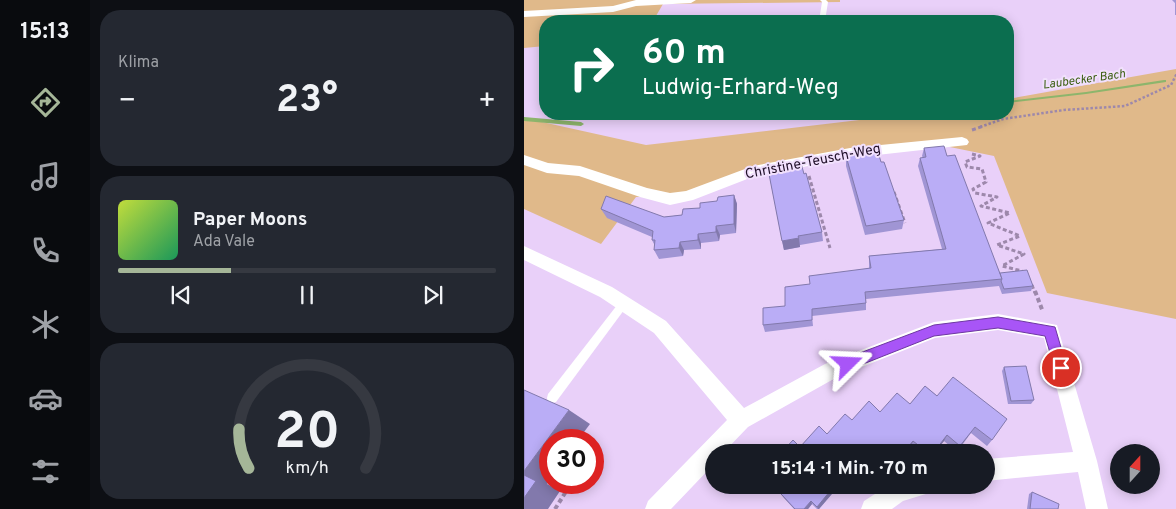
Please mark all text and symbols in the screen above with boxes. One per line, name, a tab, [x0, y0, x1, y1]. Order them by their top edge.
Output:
text: 15:13	[20, 19, 70, 46]
text: 60 m	[642, 32, 726, 76]
icon: right	[559, 35, 624, 100]
text: Klima	[118, 53, 159, 73]
water label: Laubecker Bach	[1042, 66, 1127, 94]
text: Ludwig-Erhard-Weg	[642, 75, 839, 102]
text: 23°	[276, 77, 338, 126]
text: −	[118, 84, 136, 120]
text: +	[478, 84, 496, 120]
icon: directions	[28, 85, 63, 120]
street label: Christine-Teusch-Weg	[744, 141, 882, 183]
icon: music	[28, 159, 63, 194]
text: Paper Moons	[193, 208, 307, 232]
text: Ada Vale	[193, 232, 255, 252]
icon: phone	[28, 233, 63, 268]
icon: previous	[167, 281, 195, 309]
icon: pause	[293, 281, 321, 309]
icon: next	[419, 281, 447, 309]
icon: climate	[28, 307, 63, 342]
position arrow	[821, 337, 873, 389]
pin	[1040, 347, 1082, 389]
icon: arrive	[1047, 354, 1075, 382]
icon: car	[28, 381, 63, 416]
text: 20	[274, 401, 340, 467]
speed limit sign: 30	[539, 429, 604, 494]
north arrow	[1110, 444, 1160, 494]
map controls	[1110, 444, 1160, 494]
icon: filters	[28, 454, 63, 489]
text: km/h	[285, 457, 329, 480]
text: 15:14 · 1 Min. · 70 m	[772, 457, 928, 481]

